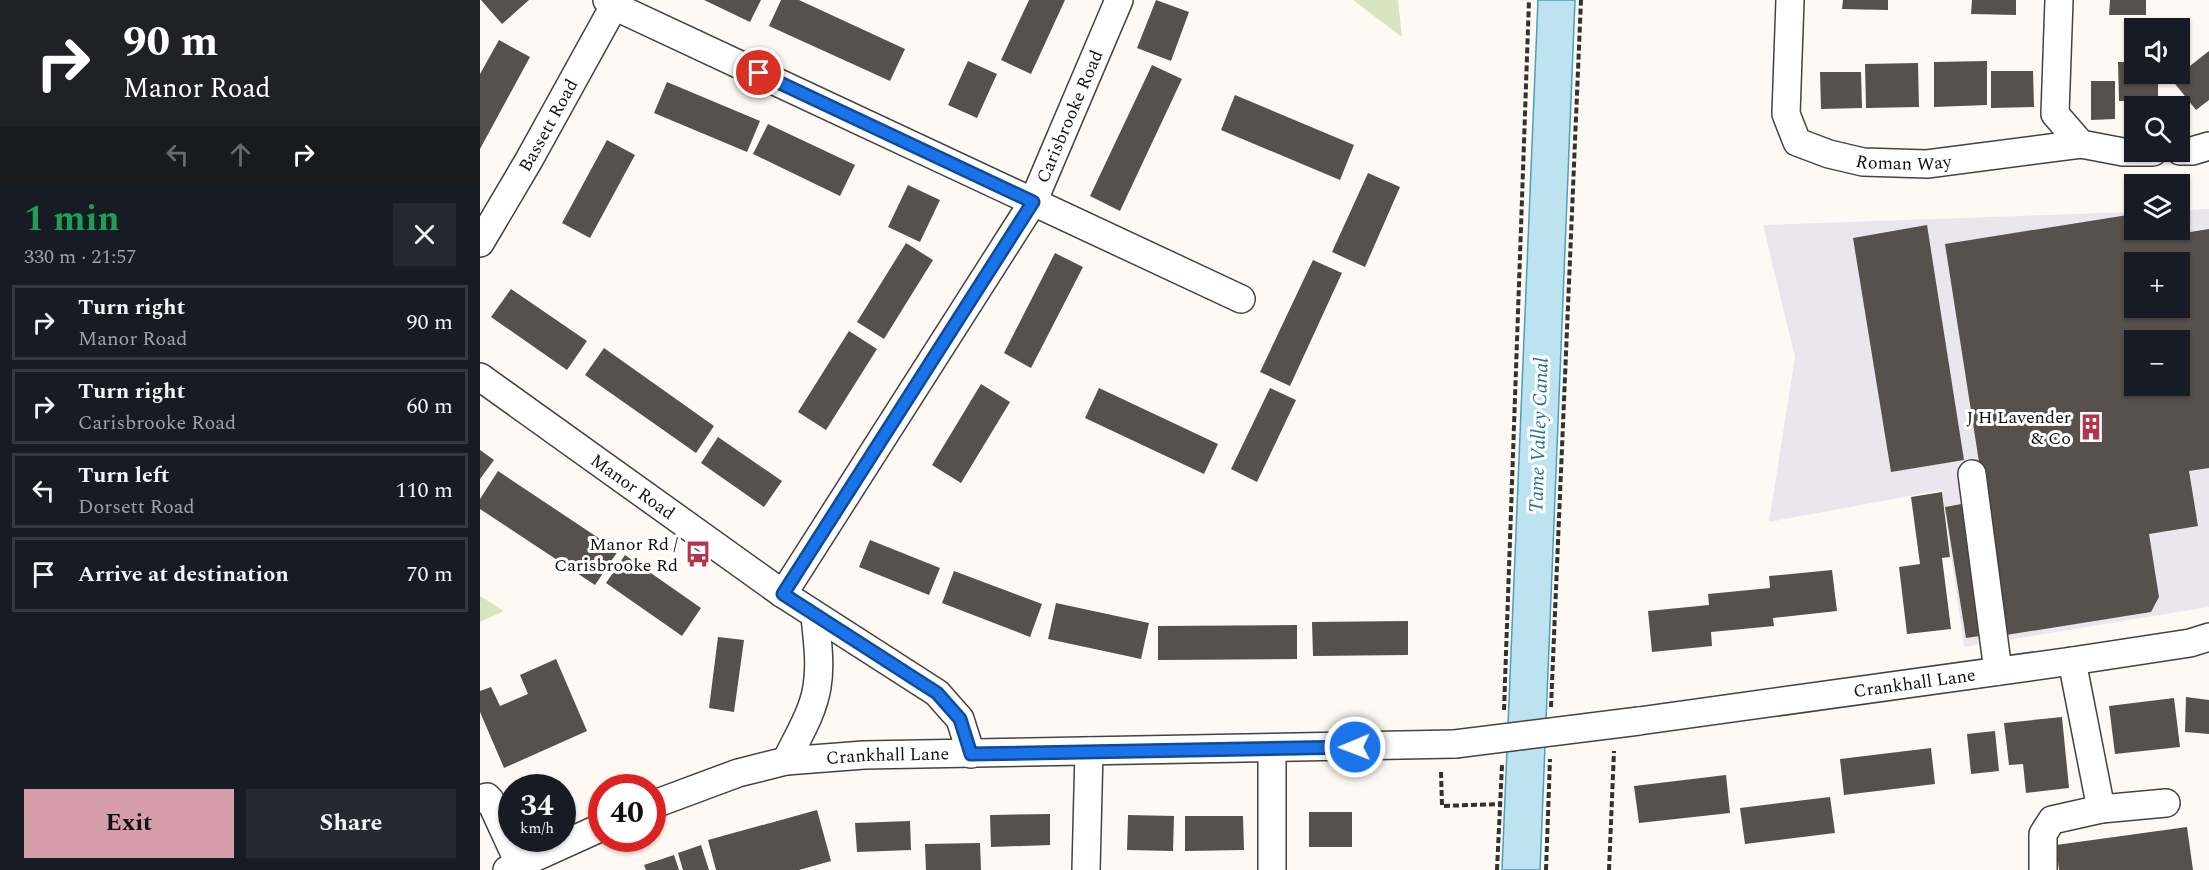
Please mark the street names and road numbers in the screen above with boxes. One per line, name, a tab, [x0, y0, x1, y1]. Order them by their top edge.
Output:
street label: Carisbrooke Road	[1030, 46, 1110, 187]
street label: Bassett Road	[512, 74, 585, 177]
street label: Roman Way	[1853, 148, 1954, 178]
street label: Manor Road	[585, 447, 680, 527]
street label: Crankhall Lane	[1852, 662, 1977, 705]
street label: Crankhall Lane	[825, 740, 949, 772]

